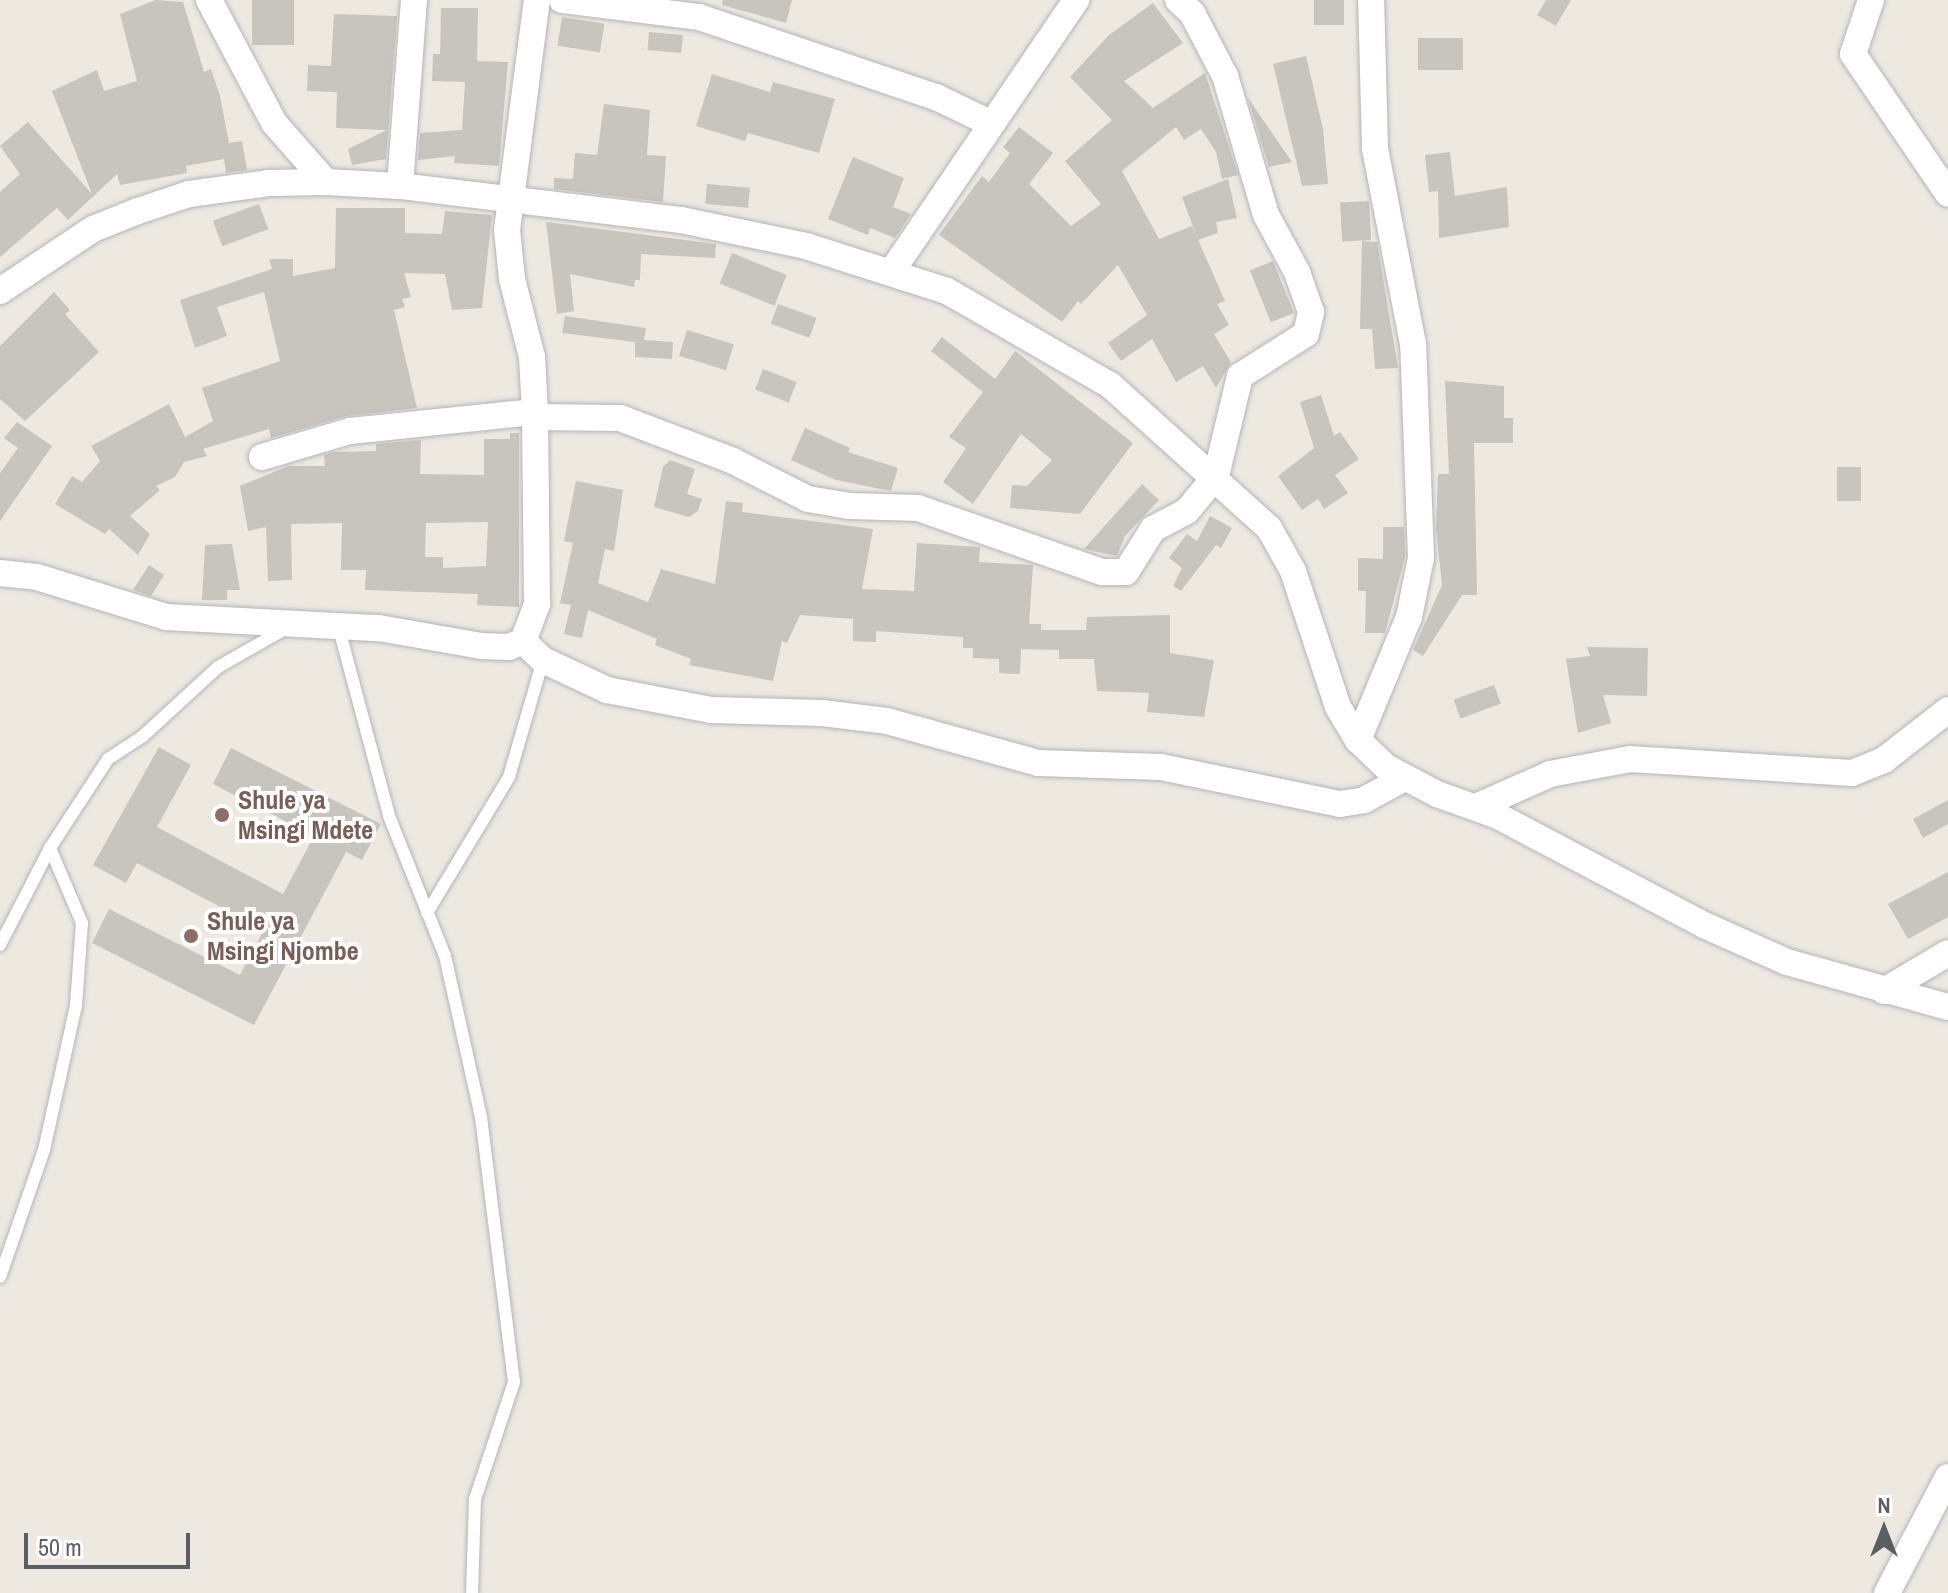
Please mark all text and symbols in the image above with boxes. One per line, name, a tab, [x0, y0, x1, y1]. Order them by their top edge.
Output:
place label: Shule ya Msingi Mdete	[238, 784, 373, 846]
marker: Shule ya Msingi Mdete	[213, 806, 231, 824]
place label: Shule ya Msingi Njombe	[207, 905, 359, 966]
marker: Shule ya Msingi Njombe	[182, 927, 200, 945]
north arrow	[1844, 1489, 1924, 1569]
text: N	[1877, 1490, 1891, 1520]
scale bar	[28, 1517, 194, 1567]
text: 50 m	[38, 1531, 82, 1563]

